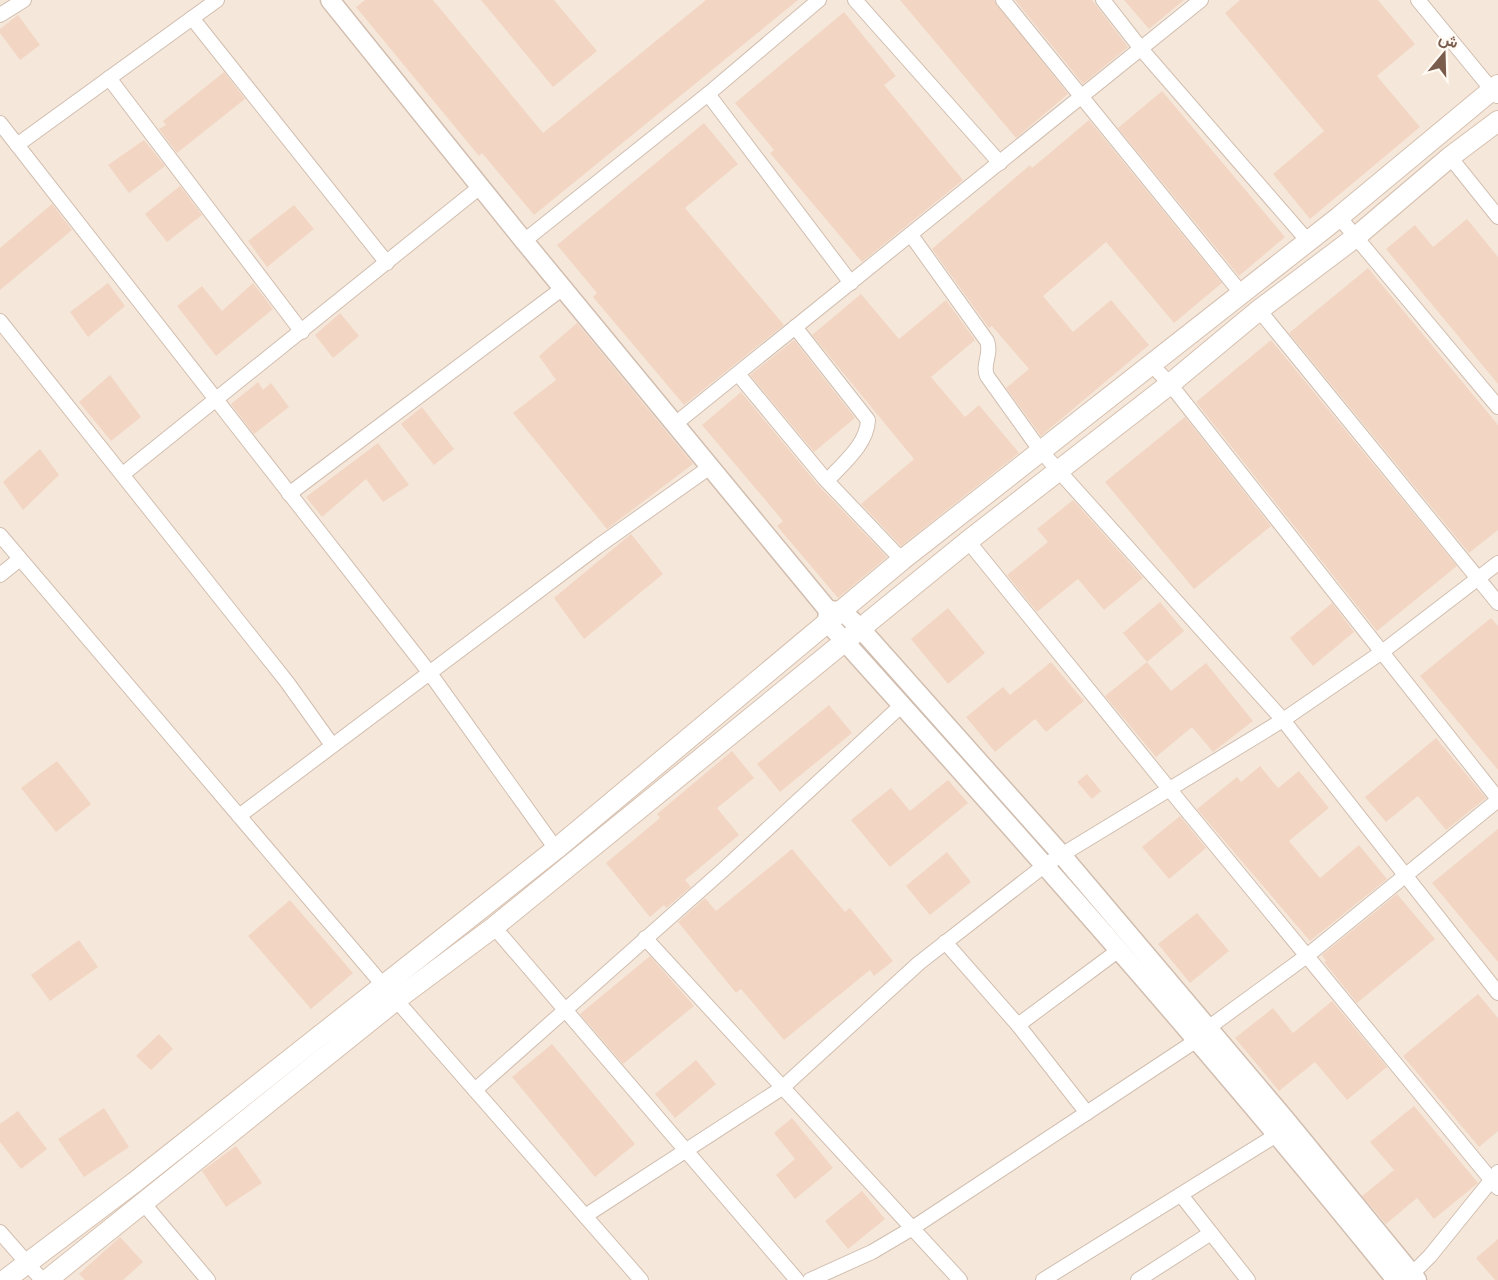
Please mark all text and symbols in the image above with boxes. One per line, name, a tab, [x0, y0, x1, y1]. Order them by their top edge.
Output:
north arrow	[1414, 24, 1474, 84]
text: ش	[1437, 28, 1461, 52]

